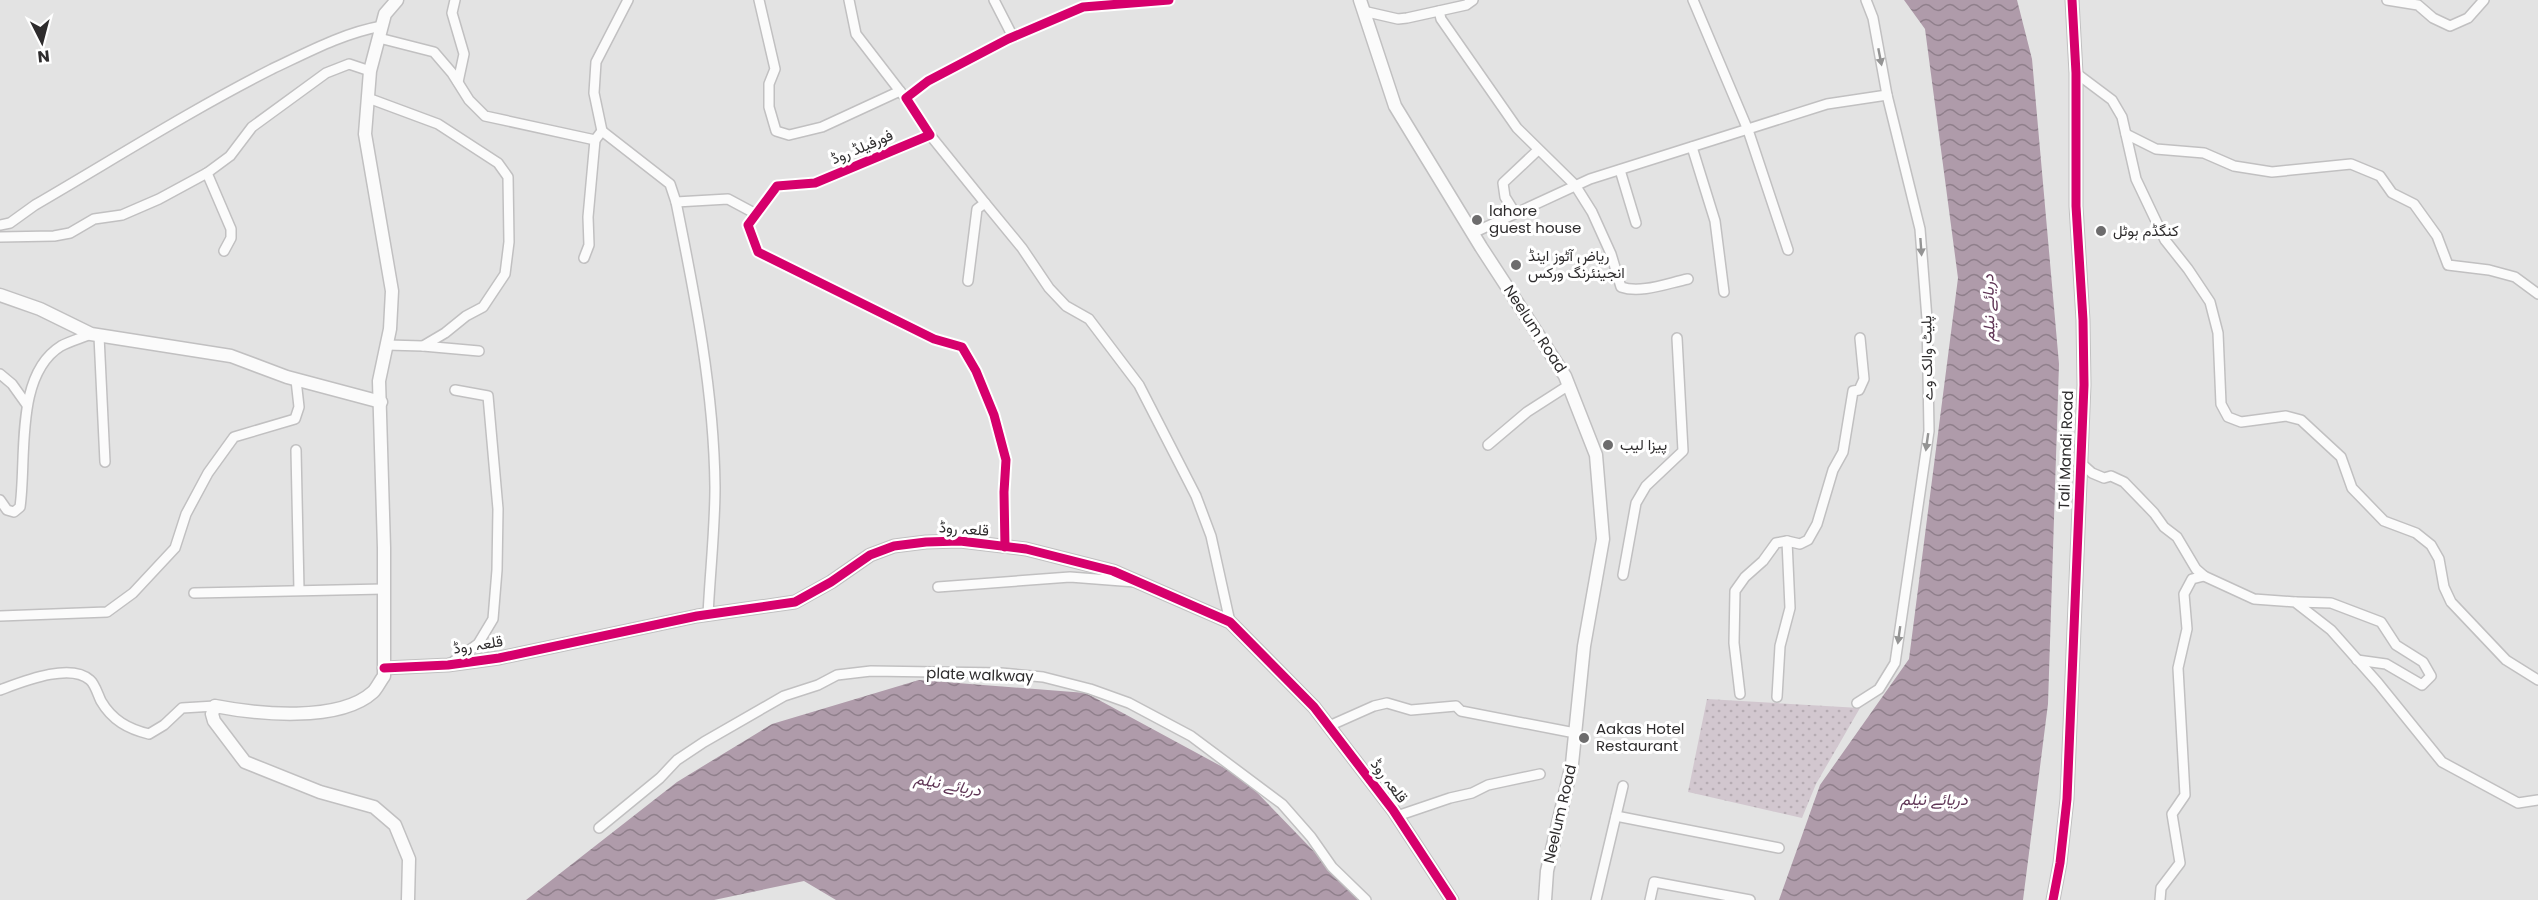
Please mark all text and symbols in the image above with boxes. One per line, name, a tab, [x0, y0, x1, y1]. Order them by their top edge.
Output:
north arrow	[12, 12, 72, 72]
text: N	[36, 44, 51, 68]
one-way arrow	[1876, 47, 1885, 66]
street label: فورفیلڈ روڈ	[828, 124, 896, 169]
place label: lahore guest house	[1489, 200, 1581, 238]
marker: lahore guest house	[1470, 213, 1484, 227]
place label: کنگڈم ہوٹل	[2113, 220, 2179, 241]
marker: کنگڈم ہوٹل	[2094, 224, 2108, 238]
one-way arrow	[1917, 238, 1926, 257]
place label: ریاض آٹوز اینڈ انجینئرنگ ورکس	[1528, 245, 1625, 283]
marker: ریاض آٹوز اینڈ انجینئرنگ ورکس	[1509, 258, 1523, 272]
water label: دریائے نیلم	[1976, 274, 2001, 343]
street label: Neelum Road	[1499, 281, 1572, 377]
street label: پلیٹ والک وے	[1915, 315, 1938, 401]
street label: Tali Mandi Road	[2053, 390, 2078, 510]
one-way arrow	[1923, 432, 1932, 451]
place label: پیزا لیب	[1620, 434, 1667, 455]
marker: پیزا لیب	[1601, 438, 1615, 452]
street label: قلعہ روڈ	[938, 516, 990, 541]
one-way arrow	[1895, 625, 1904, 644]
street label: قلعہ روڈ	[452, 630, 504, 659]
street label: plate walkway	[926, 662, 1035, 687]
place label: Aakas Hotel Restaurant	[1596, 718, 1684, 756]
marker: Aakas Hotel Restaurant	[1577, 731, 1591, 745]
street label: قلعہ روڈ	[1366, 754, 1413, 807]
street label: Neelum Road	[1538, 762, 1581, 865]
water label: دریائے نیلم	[912, 767, 984, 802]
water label: دریائے نیلم	[1899, 788, 1968, 811]

